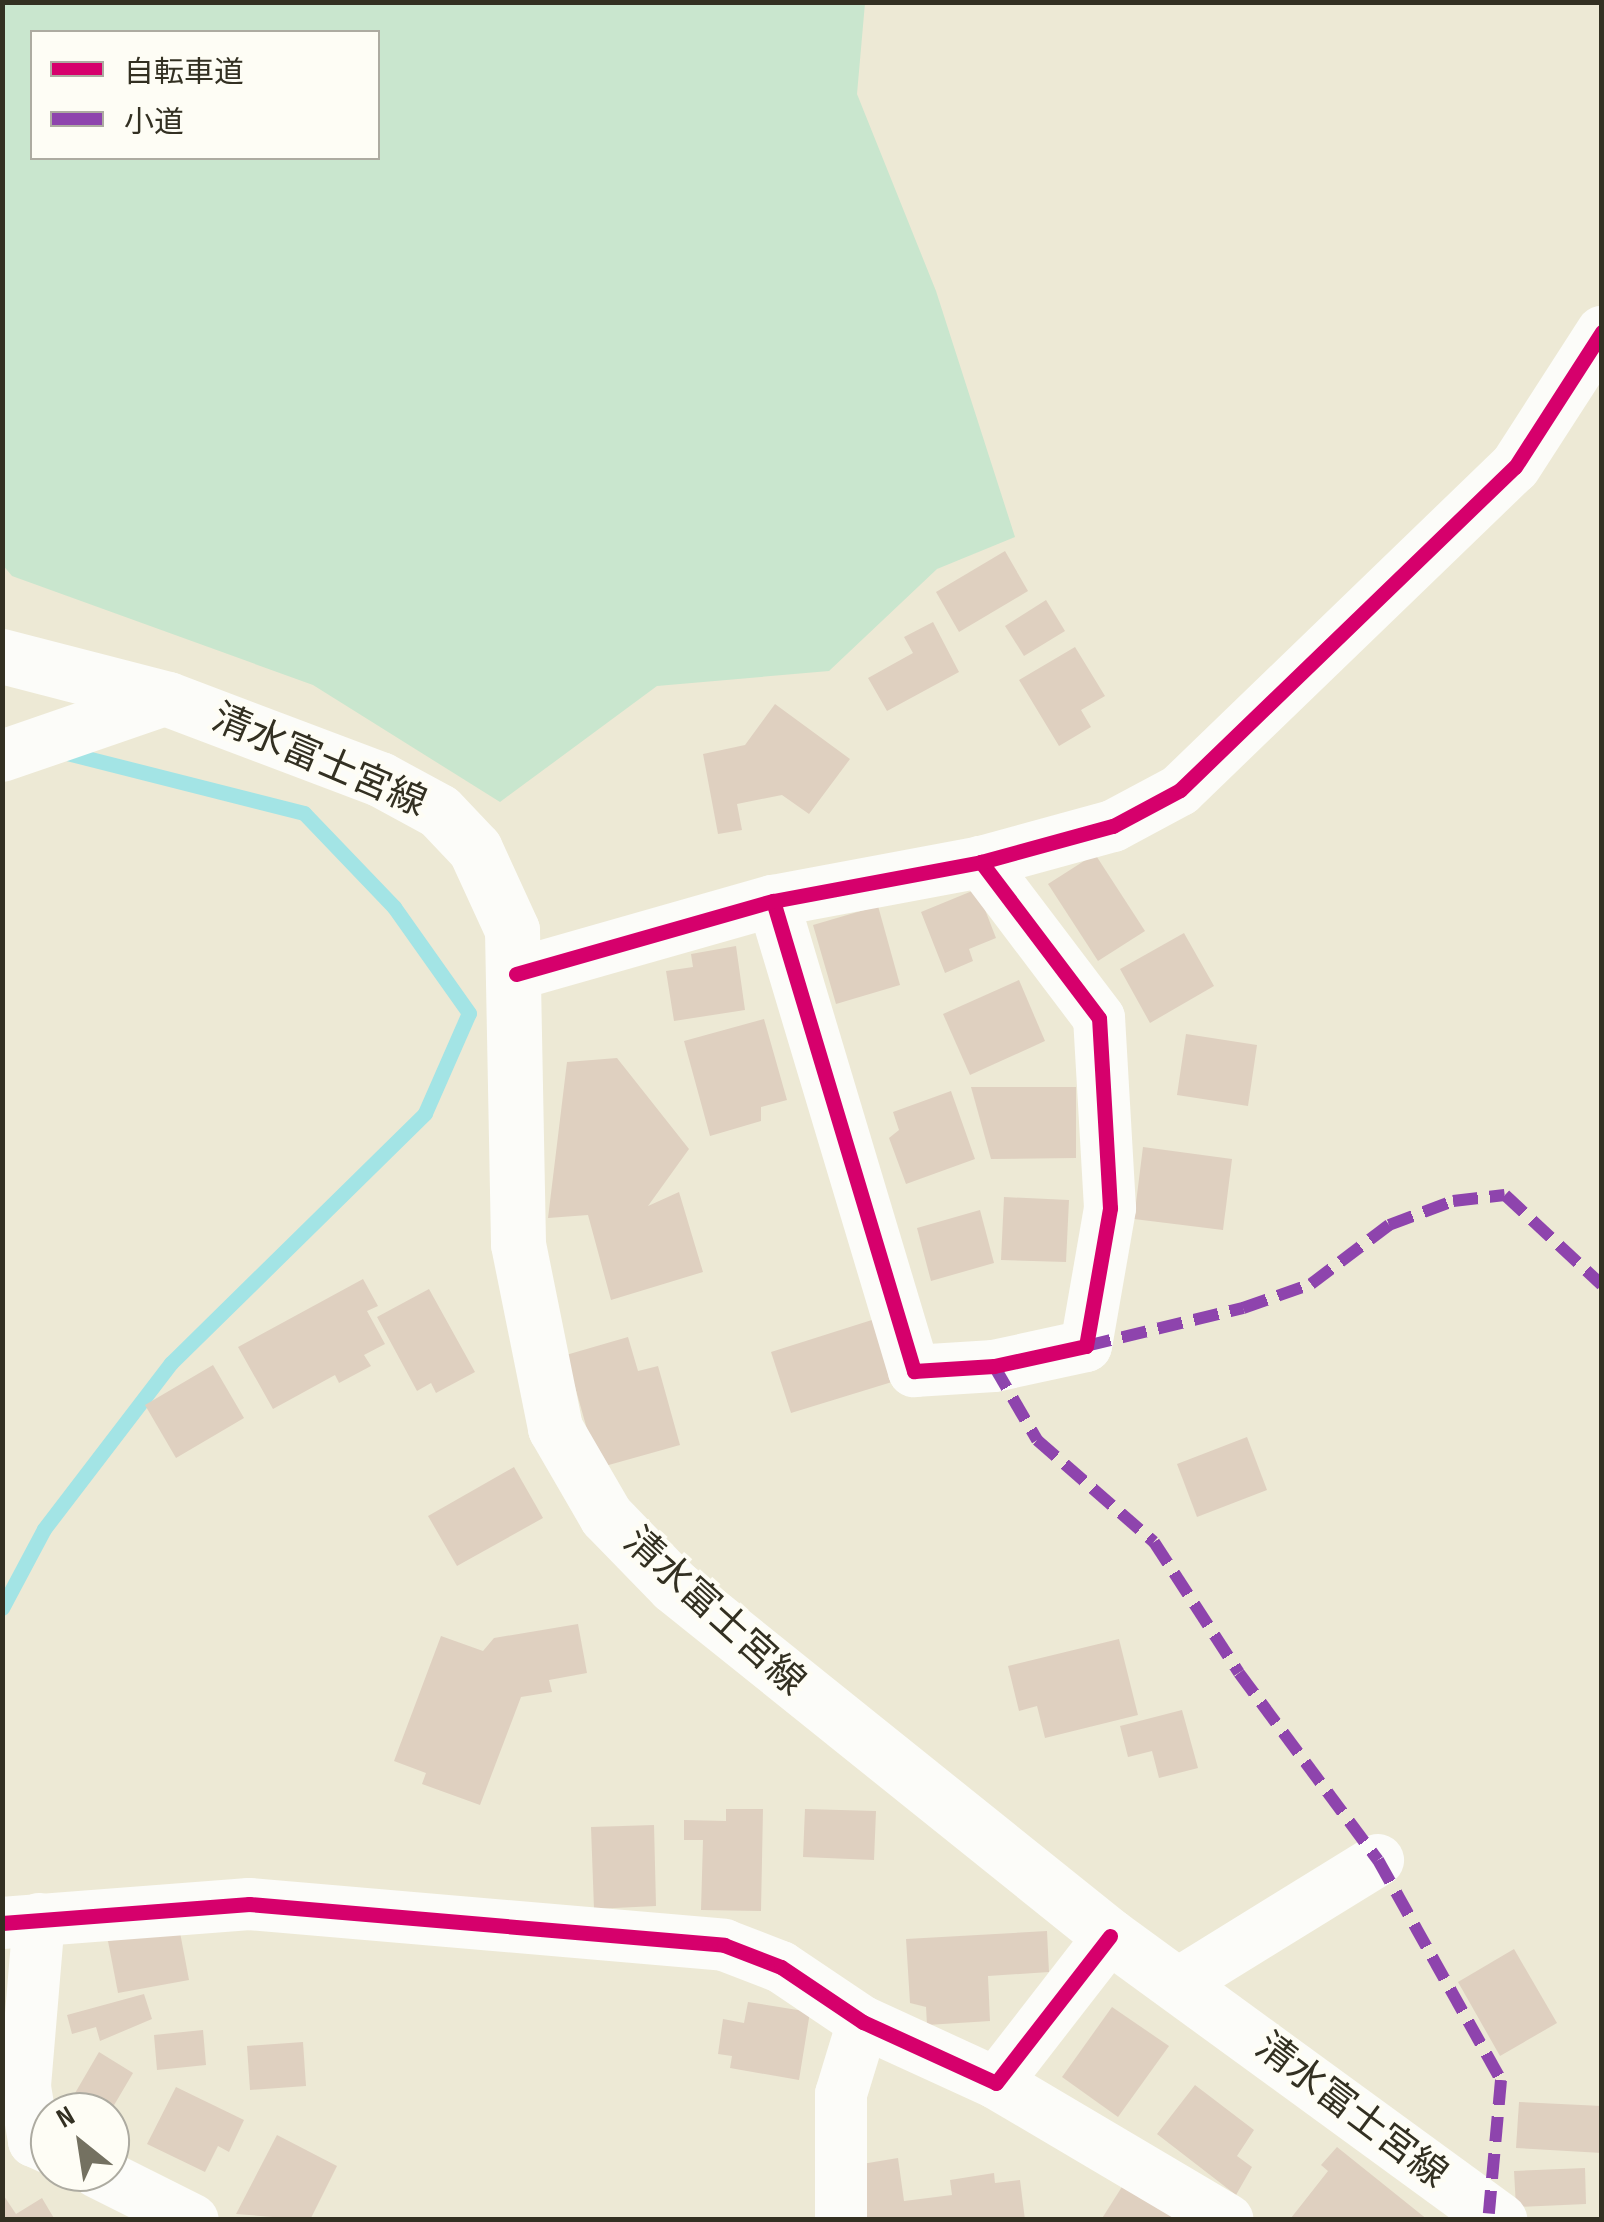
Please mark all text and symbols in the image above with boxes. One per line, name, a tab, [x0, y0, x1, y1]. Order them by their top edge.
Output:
legend	[30, 30, 380, 160]
text: 自転車道	[124, 55, 244, 91]
text: 小道	[124, 105, 184, 141]
street label: 清水富士宮線	[205, 695, 433, 827]
street label: 清水富士宮線	[614, 1519, 814, 1705]
street label: 清水富士宮線	[1246, 2024, 1456, 2198]
north arrow	[30, 2092, 130, 2192]
text: N	[51, 2099, 80, 2135]

